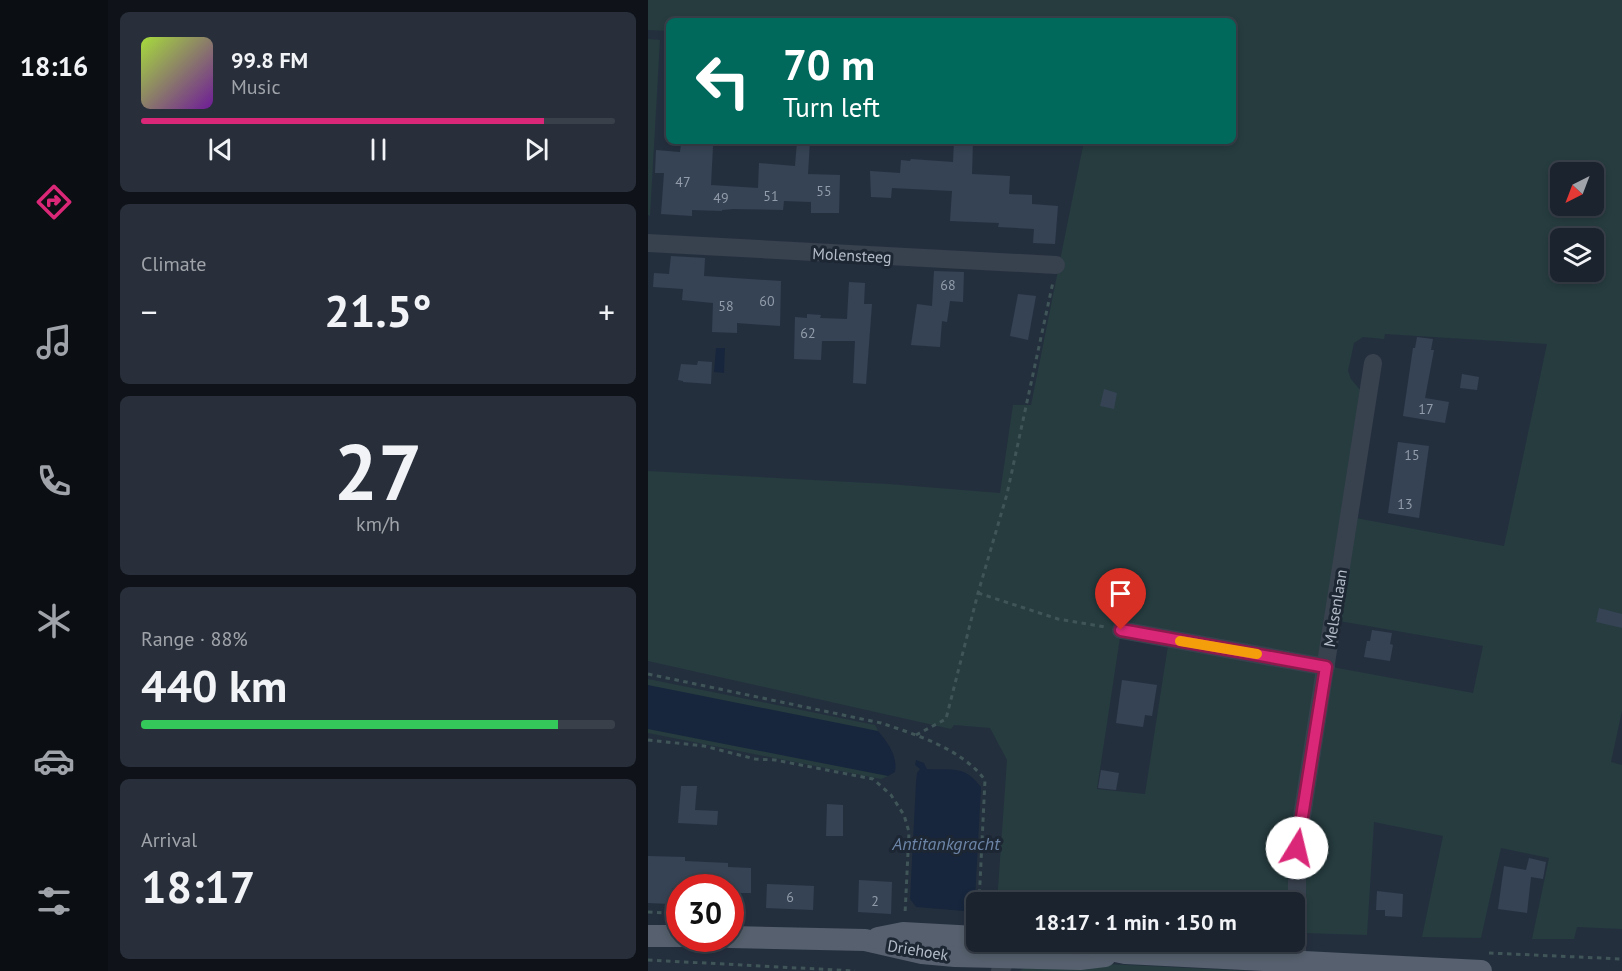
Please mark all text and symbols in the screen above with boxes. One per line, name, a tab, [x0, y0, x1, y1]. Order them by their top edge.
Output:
text: 70 m	[783, 37, 875, 92]
icon: left	[684, 42, 762, 120]
text: 99.8 FM	[231, 46, 308, 74]
text: 18:16	[20, 49, 88, 83]
text: Music	[231, 74, 280, 100]
text: Turn left	[783, 90, 880, 124]
icon: previous	[204, 133, 237, 166]
icon: pause	[362, 133, 395, 166]
icon: next	[520, 133, 553, 166]
north arrow	[1550, 162, 1604, 216]
map controls	[1550, 162, 1604, 282]
house number: 47	[675, 173, 691, 191]
icon: directions	[33, 181, 75, 223]
house number: 55	[816, 182, 832, 200]
house number: 51	[763, 187, 779, 205]
house number: 49	[713, 189, 729, 207]
button: layers	[1550, 228, 1604, 282]
street label: Molensteeg	[812, 243, 892, 267]
text: Climate	[141, 251, 207, 277]
house number: 68	[940, 276, 956, 294]
text: 21.5°	[324, 281, 432, 339]
text: −	[141, 290, 158, 333]
text: +	[598, 290, 615, 333]
house number: 60	[759, 292, 775, 310]
house number: 58	[718, 297, 734, 315]
icon: music	[33, 321, 75, 363]
house number: 62	[800, 324, 816, 342]
house number: 17	[1418, 400, 1434, 418]
text: 27	[334, 421, 422, 522]
house number: 15	[1404, 446, 1420, 464]
icon: phone	[33, 460, 75, 502]
house number: 13	[1397, 495, 1413, 513]
text: km/h	[356, 511, 400, 537]
pin	[1095, 568, 1146, 630]
street label: Melsenlaan	[1319, 568, 1351, 648]
icon: arrive	[1104, 577, 1137, 610]
icon: climate	[33, 600, 75, 642]
text: Range · 88%	[141, 626, 248, 652]
text: 440 km	[141, 656, 287, 714]
icon: car	[33, 740, 75, 782]
position arrow	[1265, 816, 1329, 880]
text: Arrival	[141, 827, 197, 853]
water label: Antitankgracht	[891, 832, 1001, 855]
text: 18:17	[141, 857, 255, 915]
speed limit sign: 30	[666, 874, 744, 952]
icon: filters	[33, 880, 75, 922]
house number: 6	[786, 888, 794, 906]
house number: 2	[871, 892, 879, 910]
text: 18:17 · 1 min · 150 m	[1034, 908, 1237, 936]
street label: Driehoek	[886, 935, 950, 965]

